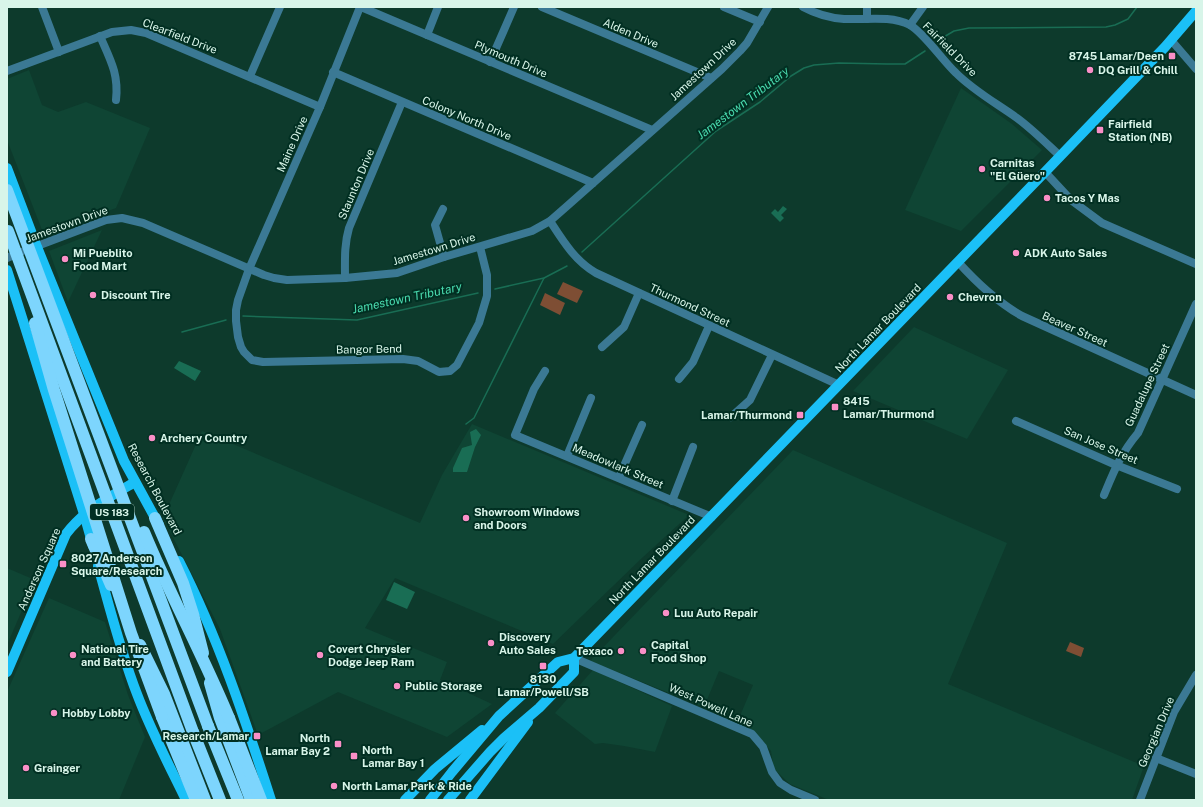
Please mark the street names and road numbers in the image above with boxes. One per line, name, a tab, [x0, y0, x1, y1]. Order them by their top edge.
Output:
street label: Clearfield Drive	[141, 16, 219, 56]
street label: Alden Drive	[601, 16, 661, 50]
street label: Fairfield Drive	[921, 20, 979, 78]
street label: Jamestown Drive	[668, 35, 738, 103]
street label: Plymouth Drive	[473, 38, 549, 80]
street label: Colony North Drive	[421, 94, 513, 142]
street label: Maine Drive	[274, 114, 310, 174]
street label: Staunton Drive	[336, 147, 376, 221]
street label: Jamestown Drive	[25, 204, 109, 244]
street label: Jamestown Drive	[391, 231, 477, 267]
street label: Thurmond Street	[648, 281, 732, 329]
street label: North Lamar Boulevard	[833, 281, 923, 375]
street label: Beaver Street	[1040, 309, 1110, 349]
street label: Bangor Bend	[336, 342, 402, 356]
street label: Guadalupe Street	[1122, 342, 1172, 428]
street label: San Jose Street	[1062, 424, 1140, 466]
street label: Research Boulevard	[126, 441, 184, 537]
street label: Meadowlark Street	[571, 441, 665, 491]
road number: US 183	[90, 504, 134, 520]
street label: North Lamar Boulevard	[607, 513, 697, 607]
street label: Anderson Square	[15, 526, 63, 612]
street label: West Powell Lane	[667, 681, 755, 729]
street label: Georgian Drive	[1136, 695, 1176, 769]

